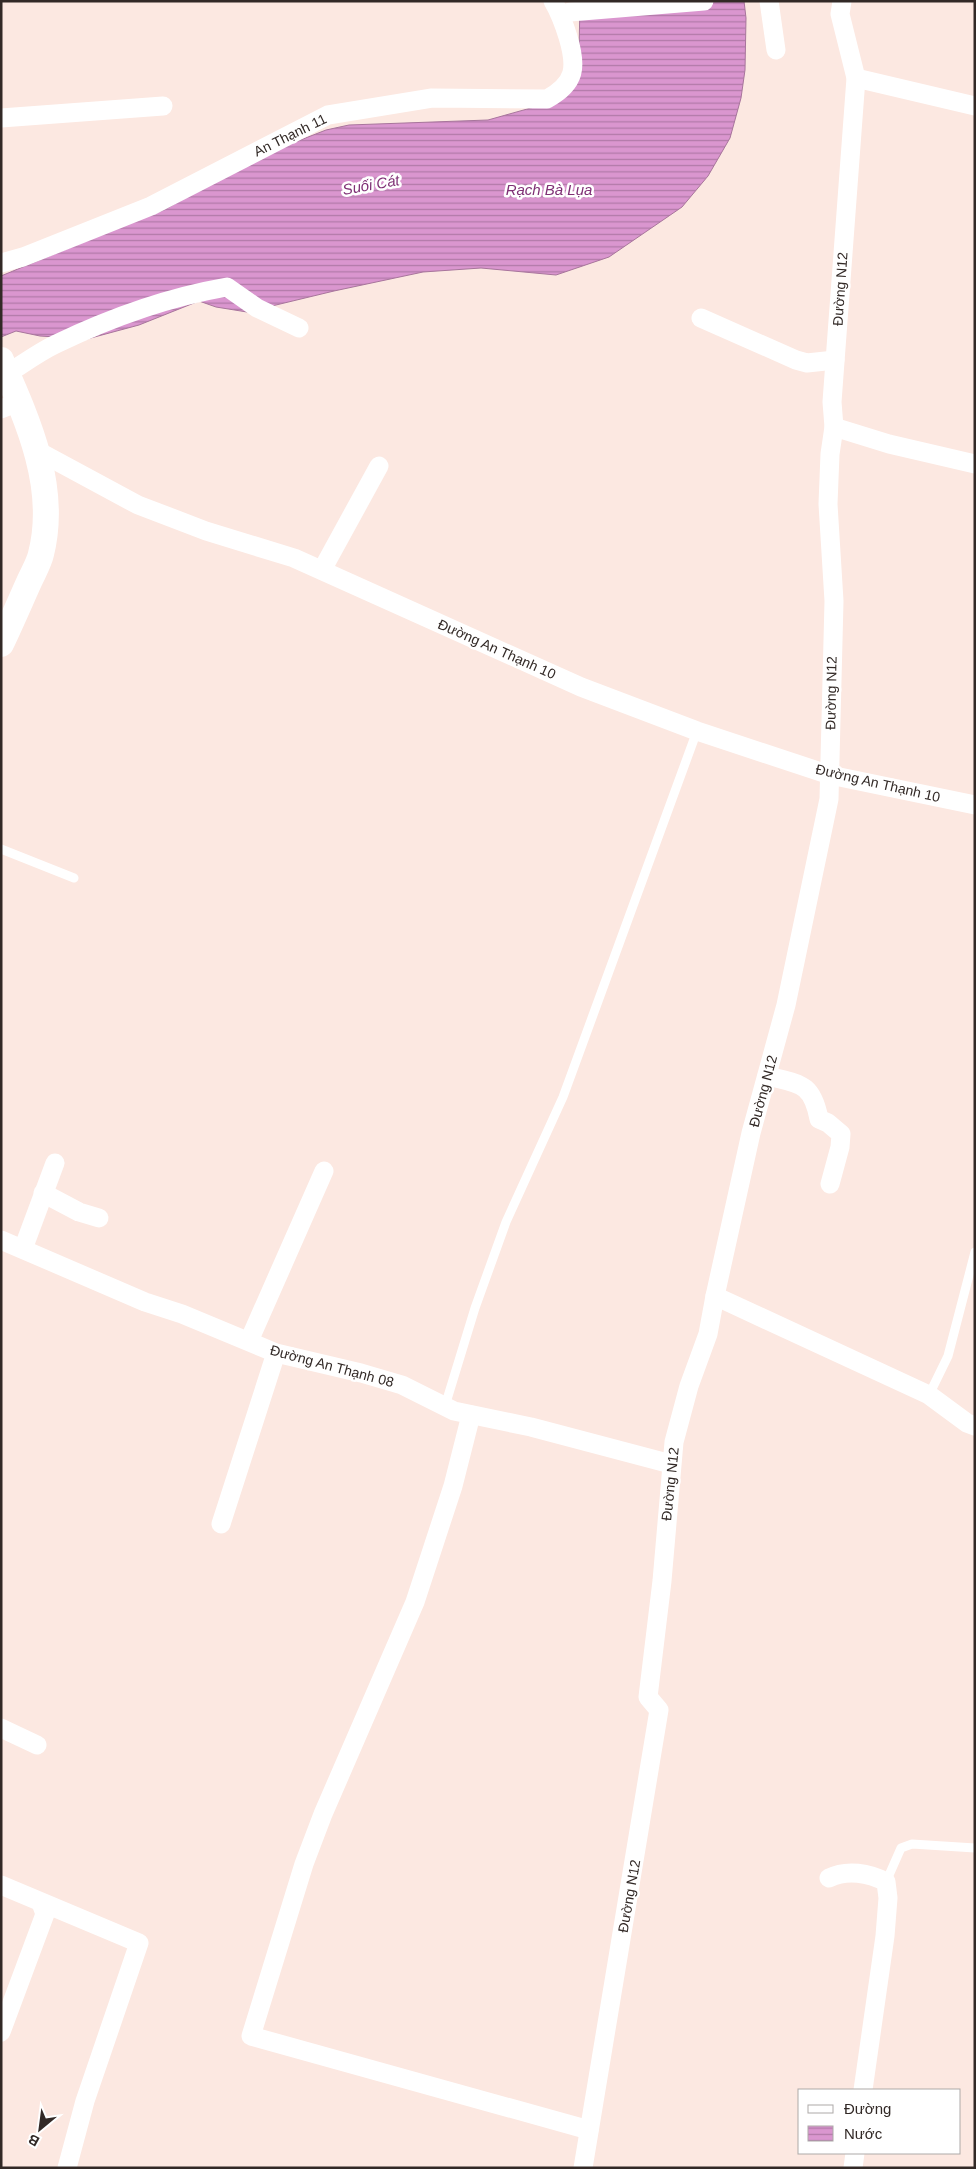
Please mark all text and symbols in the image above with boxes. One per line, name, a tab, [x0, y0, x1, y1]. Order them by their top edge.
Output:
street label: An Thạnh 11	[251, 110, 329, 159]
water label: Suối Cát	[341, 171, 402, 198]
water label: Rạch Bà Lụa	[506, 181, 592, 198]
street label: Đường N12	[829, 251, 851, 326]
street label: Đường An Thạnh 10	[436, 616, 559, 682]
street label: Đường N12	[822, 656, 840, 730]
street label: Đường An Thạnh 10	[814, 761, 942, 805]
street label: Đường N12	[746, 1053, 780, 1129]
street label: Đường An Thạnh 08	[268, 1342, 396, 1390]
street label: Đường N12	[658, 1446, 682, 1522]
street label: Đường N12	[615, 1858, 643, 1934]
legend	[798, 2089, 961, 2154]
text: Đường	[844, 2100, 891, 2117]
north arrow	[15, 2104, 65, 2154]
text: Nước	[844, 2125, 883, 2142]
text: B	[25, 2131, 42, 2150]

